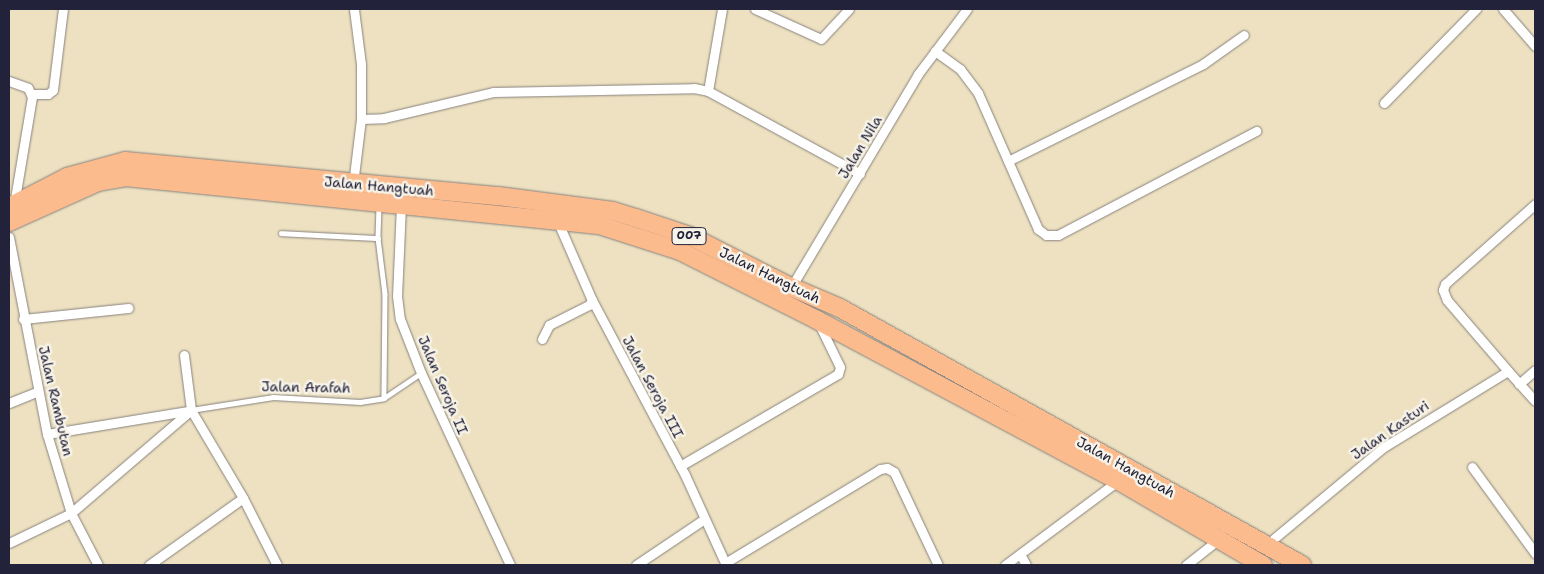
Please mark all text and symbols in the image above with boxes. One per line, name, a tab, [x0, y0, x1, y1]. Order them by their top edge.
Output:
street label: Jalan Nila	[835, 112, 885, 182]
street label: Jalan Hangtuah	[323, 173, 435, 199]
road number: 007	[672, 227, 706, 246]
street label: Jalan Hangtuah	[717, 243, 823, 307]
street label: Jalan Seroja II	[415, 333, 471, 437]
street label: Jalan Seroja III	[619, 333, 687, 441]
street label: Jalan Rambutan	[35, 344, 77, 458]
street label: Jalan Arafah	[261, 378, 351, 396]
street label: Jalan Kasturi	[1348, 397, 1432, 463]
street label: Jalan Hangtuah	[1074, 433, 1178, 501]

